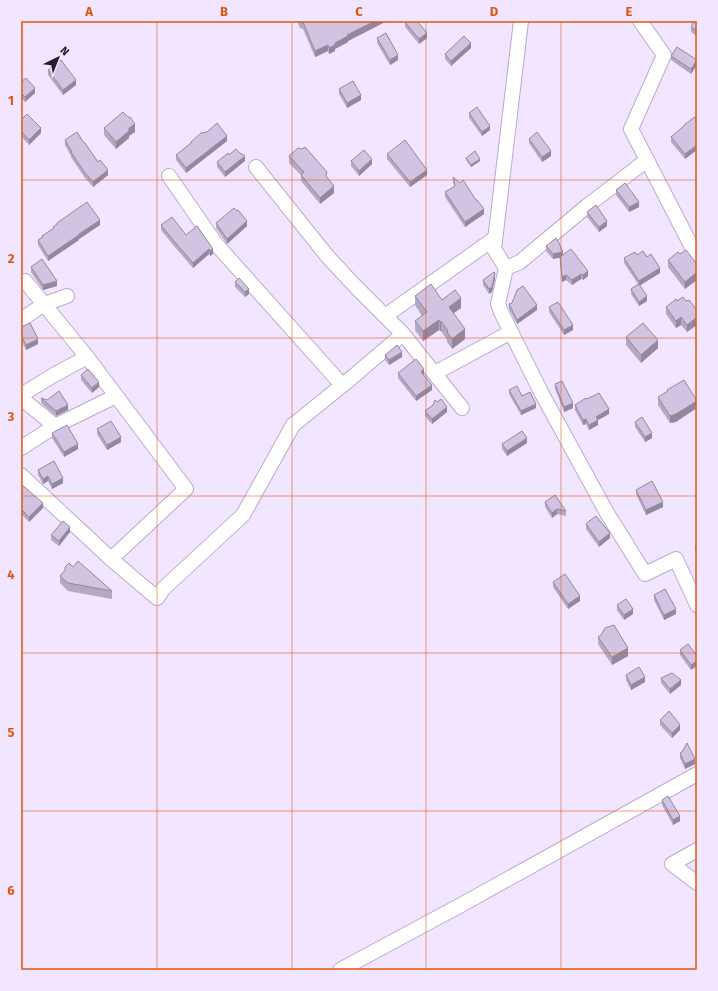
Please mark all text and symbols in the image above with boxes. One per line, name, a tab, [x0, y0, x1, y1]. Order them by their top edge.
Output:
text: A	[84, 4, 93, 19]
text: B	[220, 4, 228, 19]
text: C	[355, 4, 363, 19]
text: D	[490, 4, 499, 19]
text: E	[626, 4, 633, 19]
north arrow	[38, 38, 78, 78]
text: N	[57, 44, 72, 58]
text: 1	[8, 93, 14, 108]
text: 2	[8, 251, 15, 266]
text: 3	[7, 409, 15, 424]
text: 4	[7, 567, 15, 582]
text: 5	[8, 725, 15, 740]
text: 6	[7, 883, 15, 898]

